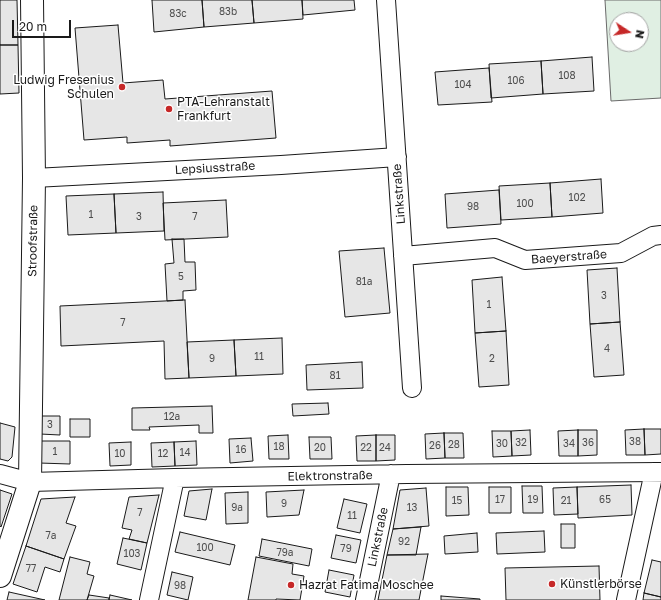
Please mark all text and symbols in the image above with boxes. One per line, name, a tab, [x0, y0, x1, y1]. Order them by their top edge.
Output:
house number: 83b	[219, 6, 237, 18]
house number: 83c	[169, 8, 187, 20]
scale bar	[14, 12, 73, 38]
north arrow	[609, 12, 649, 52]
text: 20 m	[19, 19, 47, 34]
text: N	[633, 29, 647, 40]
house number: 108	[558, 70, 576, 82]
place label: Ludwig Fresenius Schulen	[13, 73, 114, 101]
house number: 106	[507, 75, 525, 87]
house number: 104	[454, 79, 472, 91]
marker: Ludwig Fresenius Schulen	[117, 82, 127, 92]
place label: PTA-Lehranstalt Frankfurt	[177, 95, 270, 123]
marker: PTA-Lehranstalt Frankfurt	[164, 104, 174, 114]
street label: Lepsiusstraße	[174, 159, 256, 177]
street label: Linkstraße	[390, 163, 408, 225]
house number: 102	[569, 192, 585, 204]
house number: 100	[516, 198, 534, 210]
house number: 98	[467, 201, 479, 213]
street label: Stroofstraße	[25, 205, 41, 277]
house number: 1	[89, 209, 93, 221]
house number: 3	[136, 211, 142, 223]
house number: 7	[192, 211, 198, 223]
street label: Baeyerstraße	[531, 247, 607, 267]
house number: 5	[178, 271, 184, 283]
house number: 81a	[356, 276, 372, 288]
house number: 3	[601, 290, 607, 302]
house number: 1	[487, 299, 491, 311]
house number: 7	[120, 317, 126, 329]
house number: 4	[604, 343, 610, 355]
house number: 11	[254, 351, 264, 363]
house number: 9	[209, 353, 215, 365]
house number: 2	[489, 353, 495, 365]
house number: 81	[330, 370, 340, 382]
house number: 12a	[164, 411, 180, 423]
house number: 3	[47, 419, 53, 431]
house number: 38	[629, 436, 641, 448]
house number: 32	[515, 437, 527, 449]
house number: 36	[582, 437, 594, 449]
house number: 30	[496, 438, 508, 450]
house number: 34	[563, 438, 575, 450]
house number: 28	[448, 439, 460, 451]
house number: 26	[429, 440, 441, 452]
house number: 18	[274, 441, 284, 453]
house number: 20	[314, 442, 326, 454]
house number: 22	[360, 442, 372, 454]
house number: 24	[379, 442, 391, 454]
house number: 16	[236, 444, 246, 456]
house number: 1	[53, 446, 57, 458]
house number: 14	[180, 447, 190, 459]
house number: 10	[114, 448, 126, 460]
house number: 12	[158, 448, 168, 460]
street label: Elektronstraße	[287, 468, 373, 484]
house number: 17	[495, 494, 505, 506]
house number: 19	[528, 494, 538, 506]
house number: 65	[599, 494, 611, 506]
house number: 15	[452, 495, 462, 507]
house number: 21	[561, 495, 571, 507]
house number: 9	[281, 498, 287, 510]
house number: 9a	[231, 502, 243, 514]
house number: 13	[407, 502, 417, 514]
street label: Linkstraße	[365, 506, 391, 568]
house number: 7	[137, 507, 143, 519]
house number: 11	[347, 510, 357, 522]
house number: 7a	[46, 530, 56, 542]
house number: 92	[398, 536, 410, 548]
house number: 100	[196, 542, 214, 554]
house number: 79	[340, 543, 352, 555]
house number: 79a	[277, 547, 293, 559]
house number: 103	[124, 548, 140, 560]
house number: 77	[26, 563, 36, 575]
place label: Künstlerbörse	[560, 577, 642, 591]
place label: Hazrat Fatima Moschee	[299, 578, 434, 592]
marker: Künstlerbörse	[547, 579, 557, 589]
house number: 98	[174, 580, 186, 592]
marker: Hazrat Fatima Moschee	[286, 580, 296, 590]

